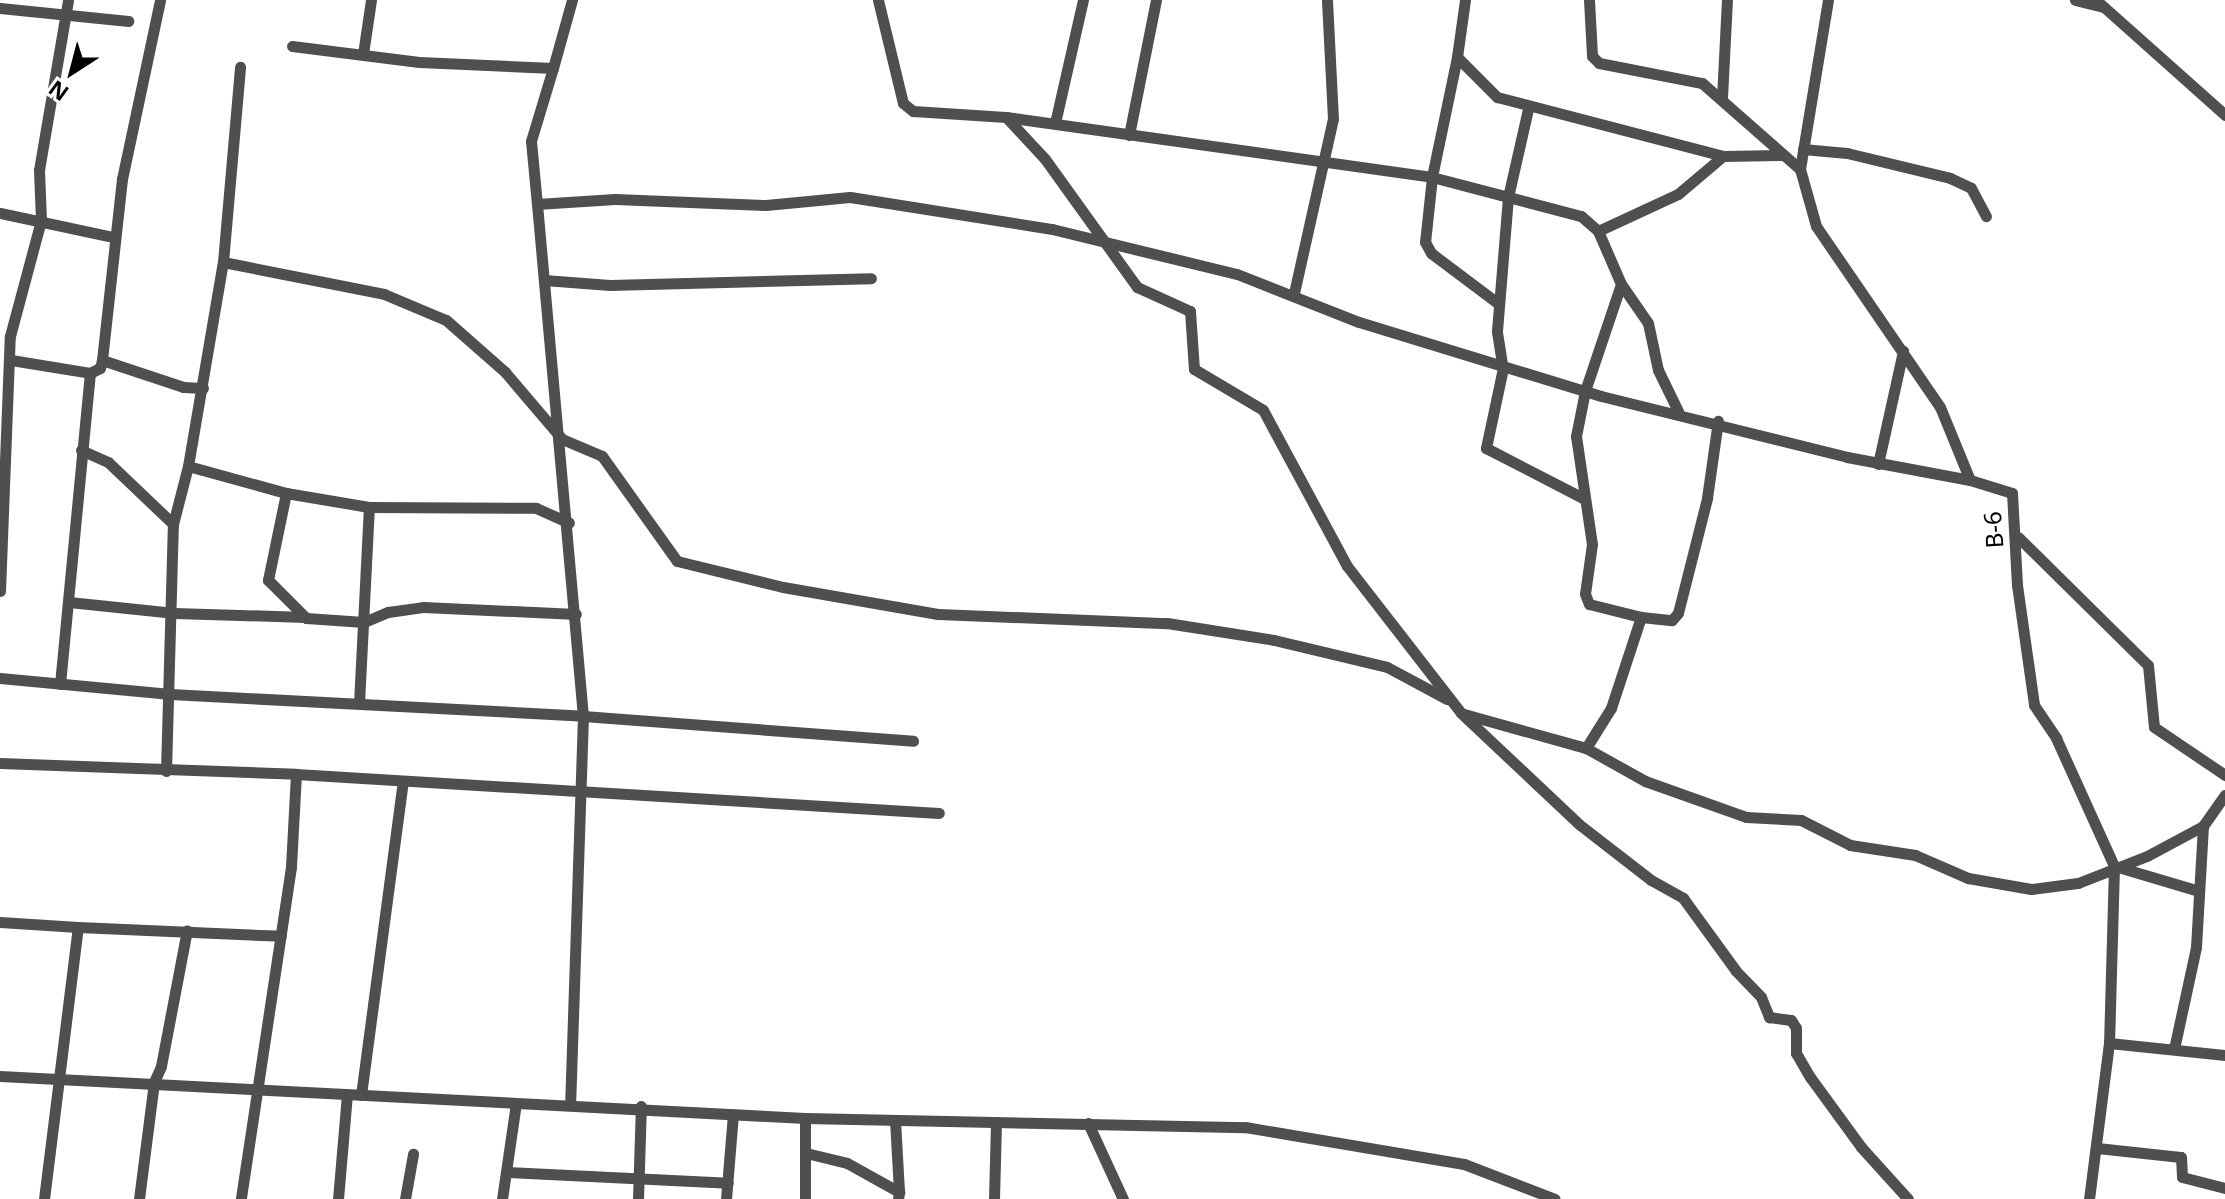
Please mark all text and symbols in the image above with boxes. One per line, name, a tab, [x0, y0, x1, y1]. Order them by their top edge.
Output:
north arrow	[32, 32, 112, 112]
text: N	[42, 74, 74, 109]
street label: B-6	[1977, 511, 2009, 549]

